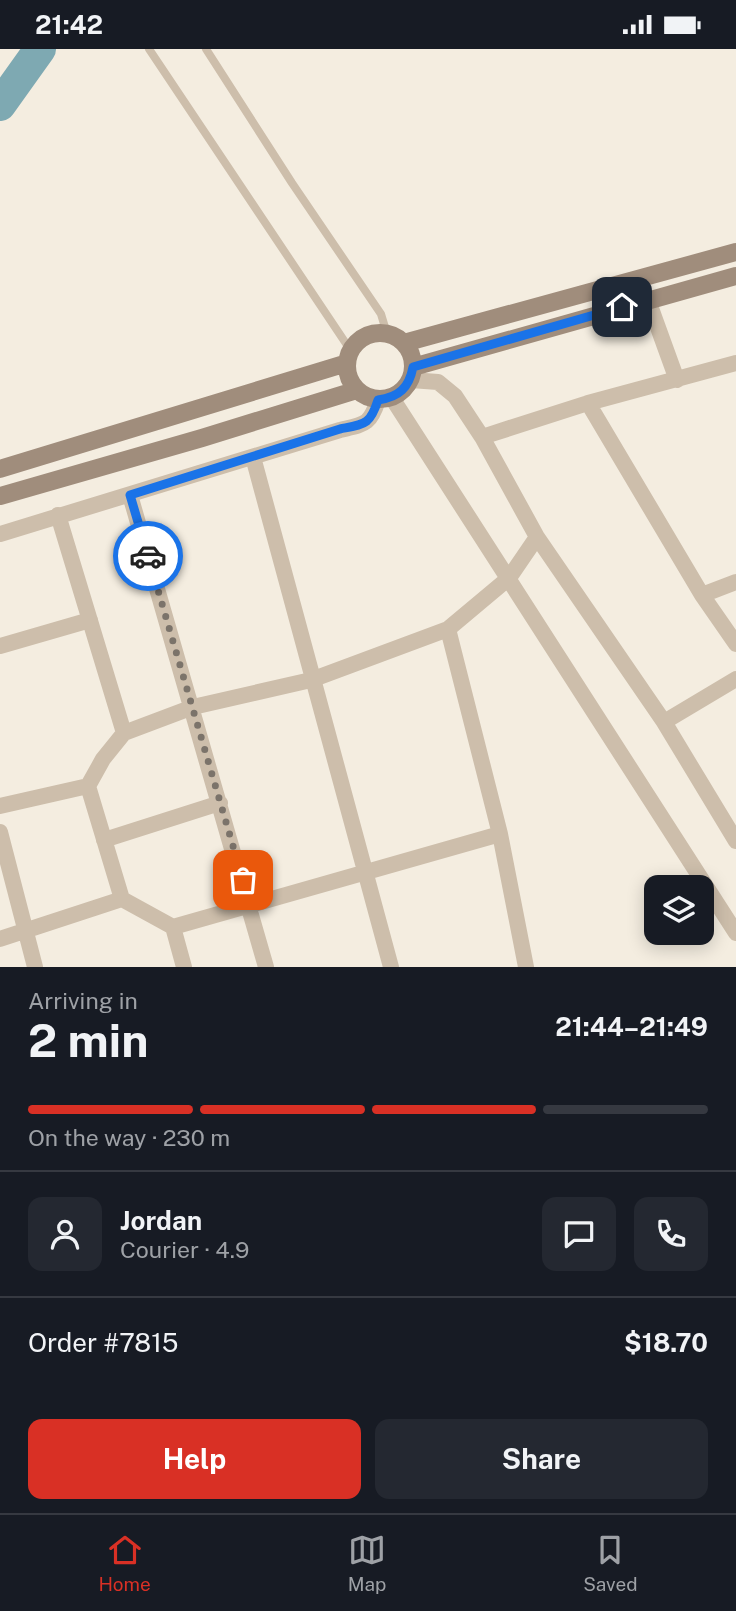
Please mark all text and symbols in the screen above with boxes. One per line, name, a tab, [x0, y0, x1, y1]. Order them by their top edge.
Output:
text: 21:42	[35, 9, 103, 40]
pin	[592, 277, 652, 337]
icon: home	[603, 288, 641, 326]
courier	[113, 521, 183, 591]
icon: car	[129, 537, 167, 575]
pin	[213, 850, 273, 910]
icon: bag	[224, 861, 262, 899]
map controls	[644, 875, 714, 945]
button: layers	[644, 875, 714, 945]
text: Arriving in	[28, 987, 138, 1014]
text: 21:44–21:49	[555, 1011, 708, 1042]
text: 2 min	[28, 1013, 148, 1067]
text: On the way · 230 m	[28, 1124, 230, 1151]
button: person	[28, 1197, 102, 1271]
button: chat	[542, 1197, 616, 1271]
button: phone	[634, 1197, 708, 1271]
text: Jordan	[120, 1205, 202, 1236]
text: Courier · 4.9	[120, 1236, 249, 1263]
text: Order #7815	[28, 1327, 178, 1358]
text: $18.70	[624, 1327, 708, 1358]
button: Help	[28, 1419, 361, 1499]
button: Share	[375, 1419, 708, 1499]
tab: Home	[98, 1531, 151, 1595]
tab: Map	[348, 1531, 386, 1595]
tab: Saved	[583, 1531, 638, 1595]

